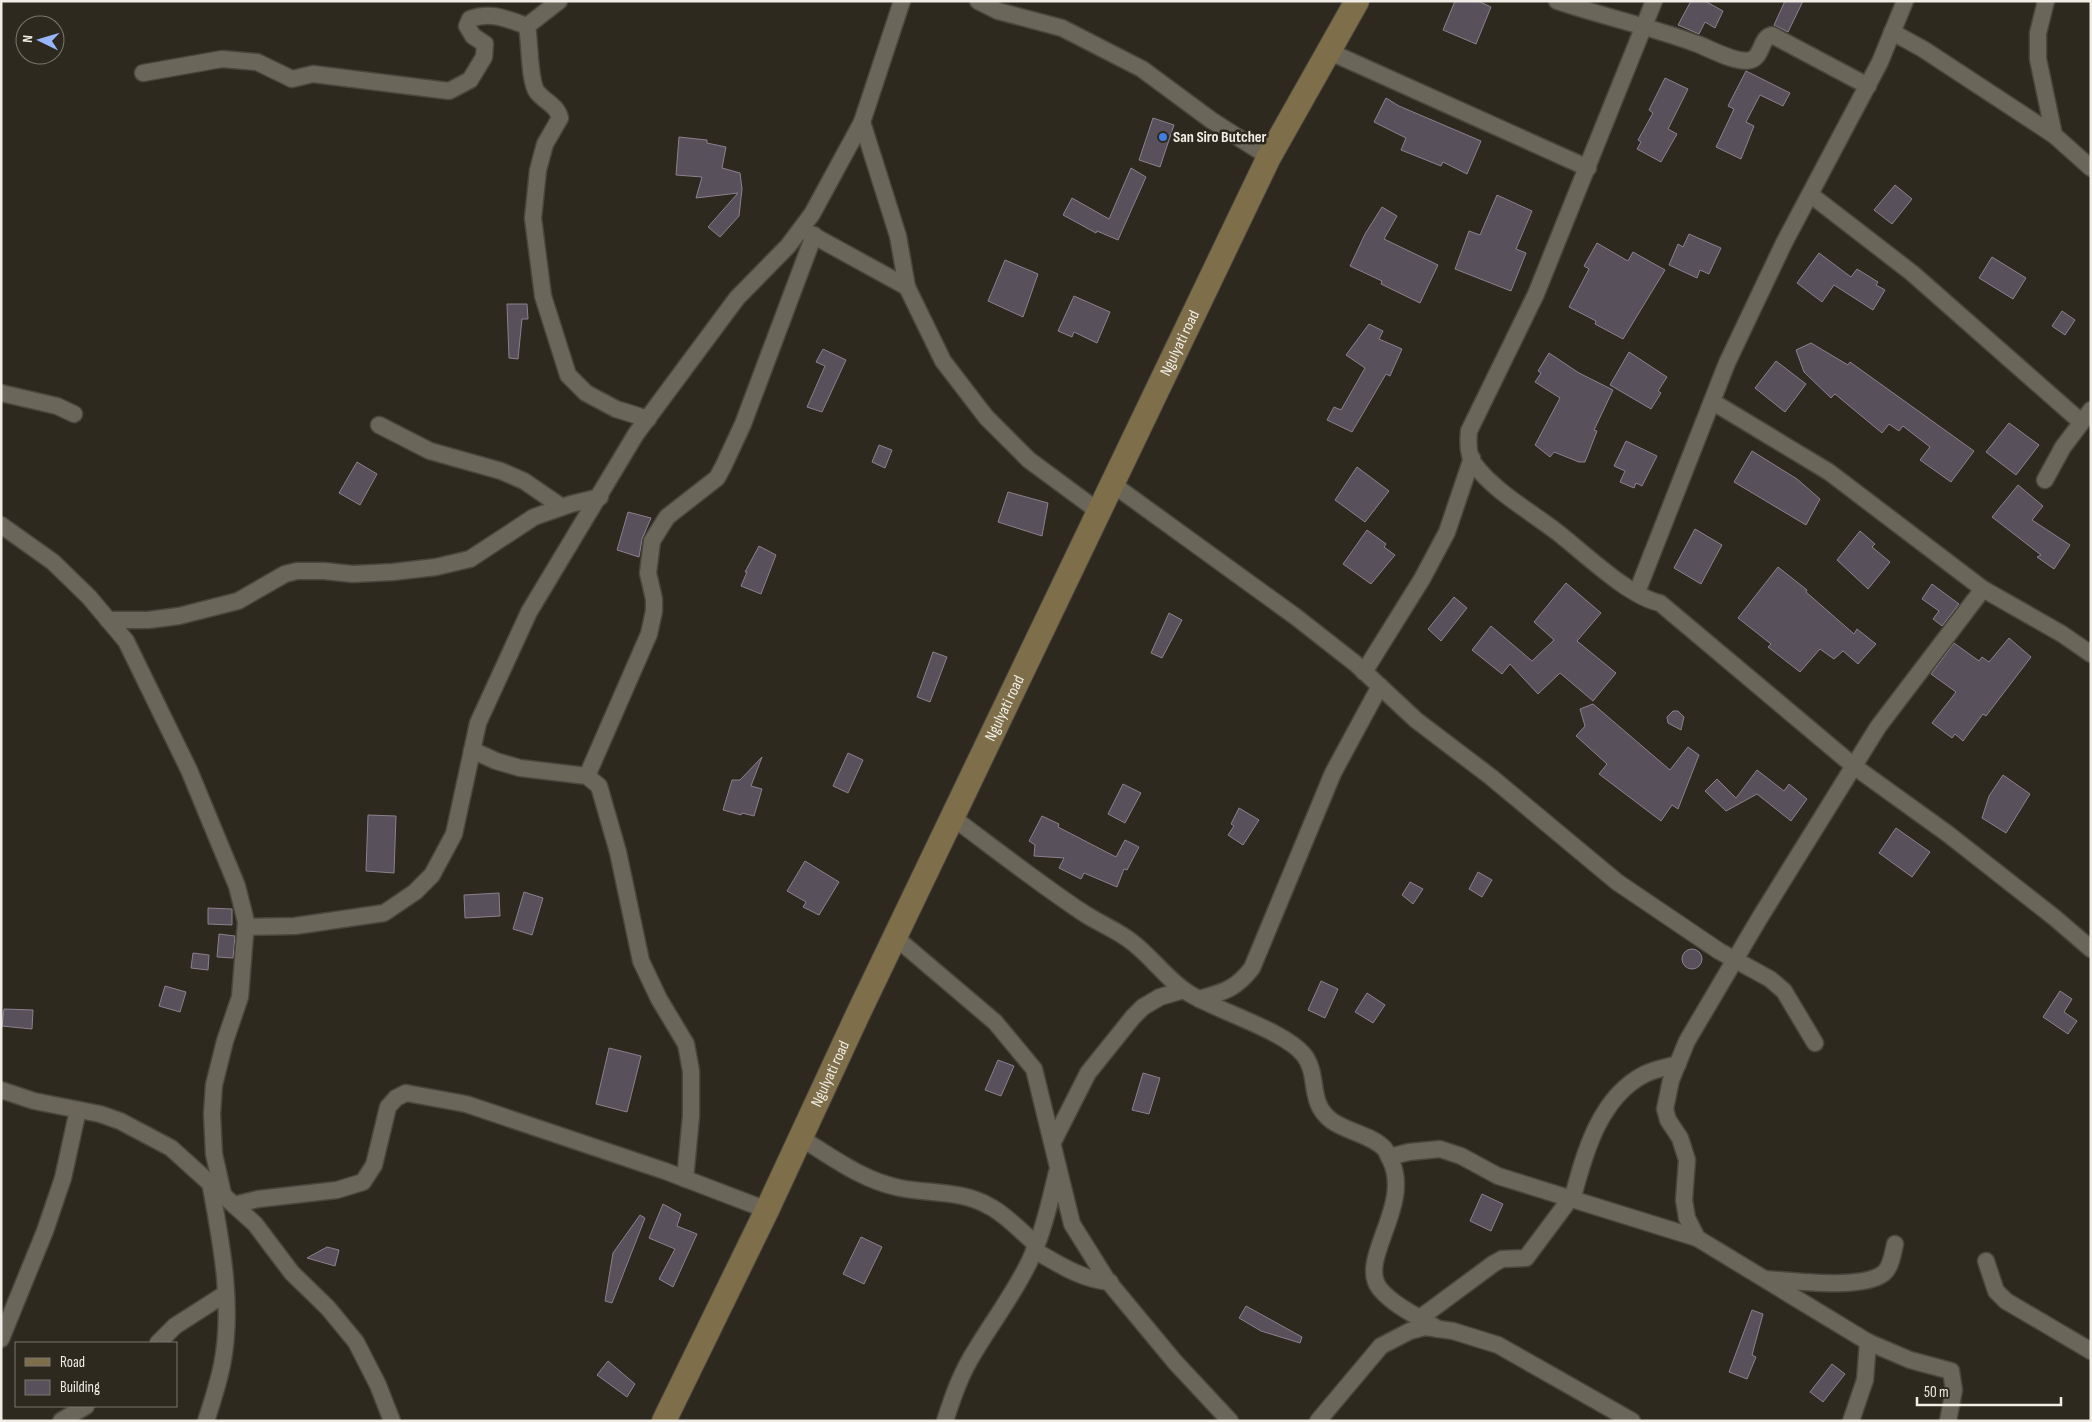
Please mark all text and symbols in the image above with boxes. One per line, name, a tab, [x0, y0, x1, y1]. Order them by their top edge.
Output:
north arrow	[15, 15, 65, 65]
text: N	[19, 34, 36, 43]
place label: San Siro Butcher	[1173, 128, 1267, 147]
marker: San Siro Butcher	[1157, 131, 1169, 143]
street label: Ngulyati road	[1156, 307, 1204, 379]
street label: Ngulyati road	[981, 672, 1028, 744]
street label: Ngulyati road	[807, 1038, 854, 1110]
legend	[15, 1342, 178, 1407]
text: Road	[60, 1353, 85, 1372]
scale bar	[1917, 1374, 2061, 1406]
text: Building	[60, 1378, 100, 1397]
text: 50 m	[1924, 1383, 1949, 1402]

